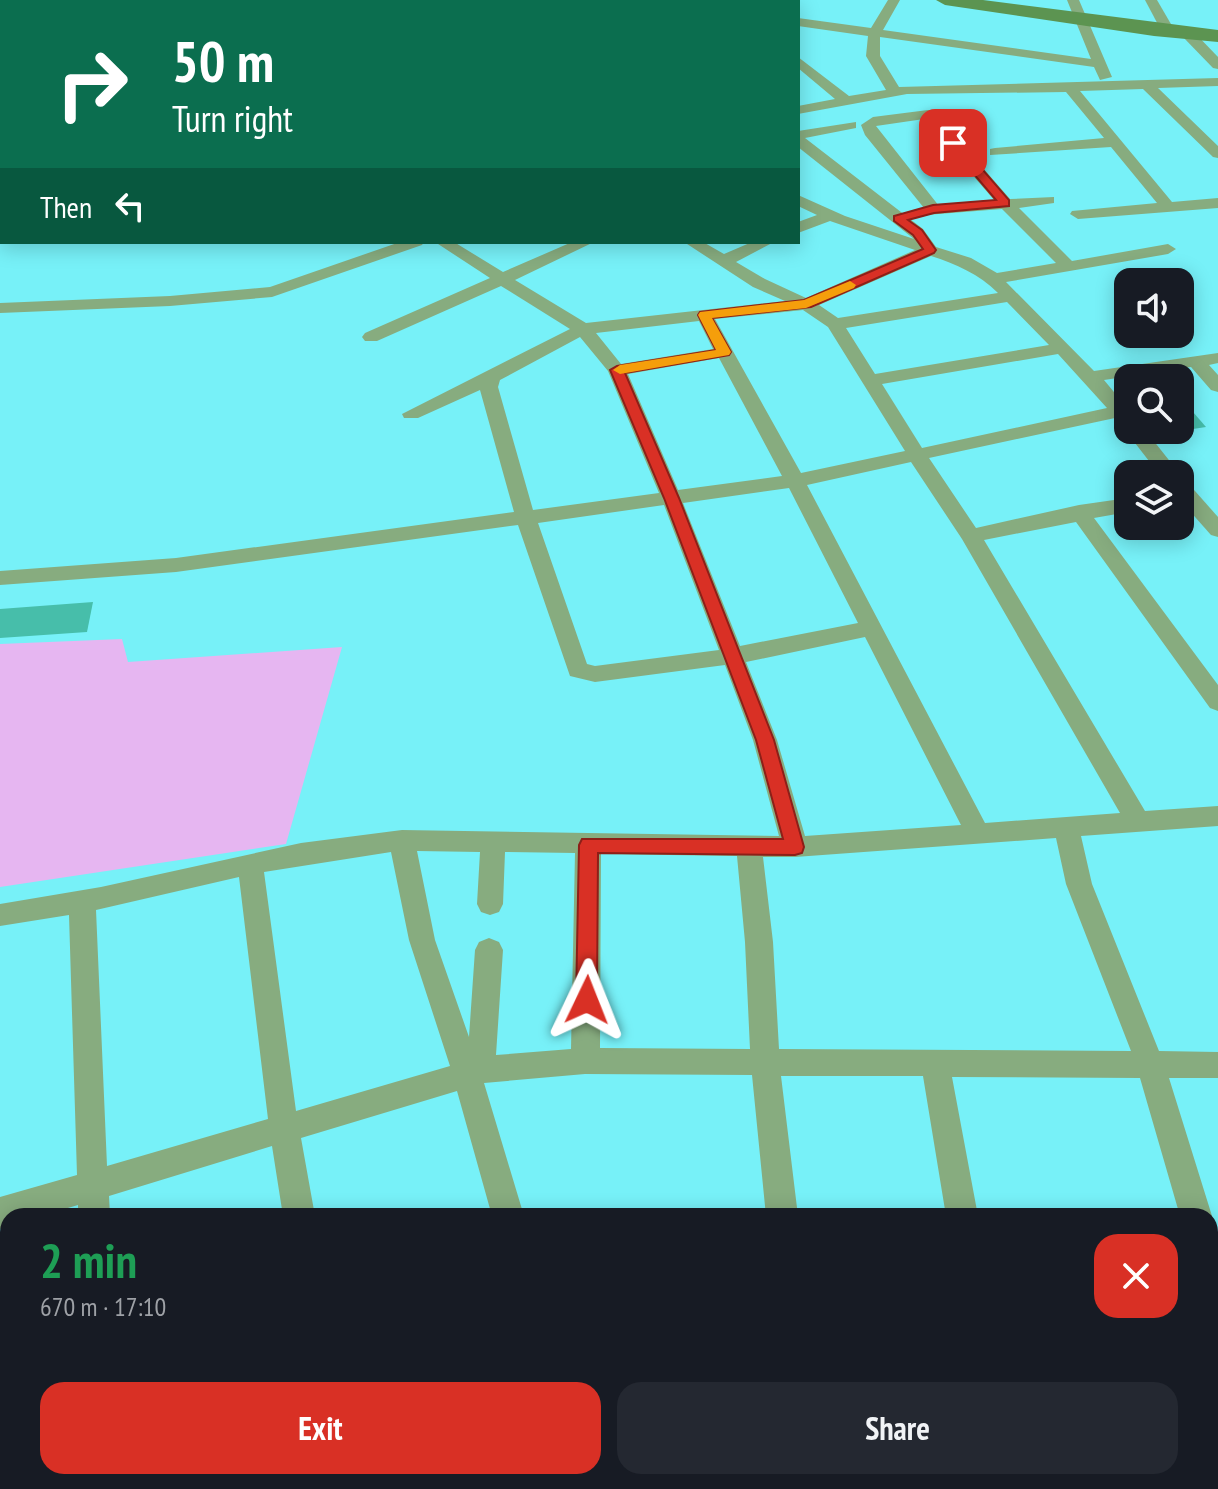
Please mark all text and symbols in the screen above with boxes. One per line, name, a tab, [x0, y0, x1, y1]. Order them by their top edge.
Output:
text: 50 m	[172, 25, 274, 97]
icon: right	[40, 32, 144, 136]
text: Turn right	[172, 95, 293, 142]
pin	[919, 109, 987, 177]
icon: arrive	[931, 121, 975, 165]
icon: left	[108, 184, 152, 228]
text: Then	[40, 187, 92, 226]
map controls	[1114, 268, 1194, 540]
button: sound	[1114, 268, 1194, 348]
button: search	[1114, 364, 1194, 444]
button: layers	[1114, 460, 1194, 540]
position arrow	[545, 958, 629, 1042]
text: 2 min	[40, 1229, 137, 1291]
button: close	[1094, 1234, 1178, 1318]
text: 670 m · 17:10	[40, 1290, 166, 1323]
button: Exit	[40, 1382, 601, 1474]
button: Share	[617, 1382, 1178, 1474]

